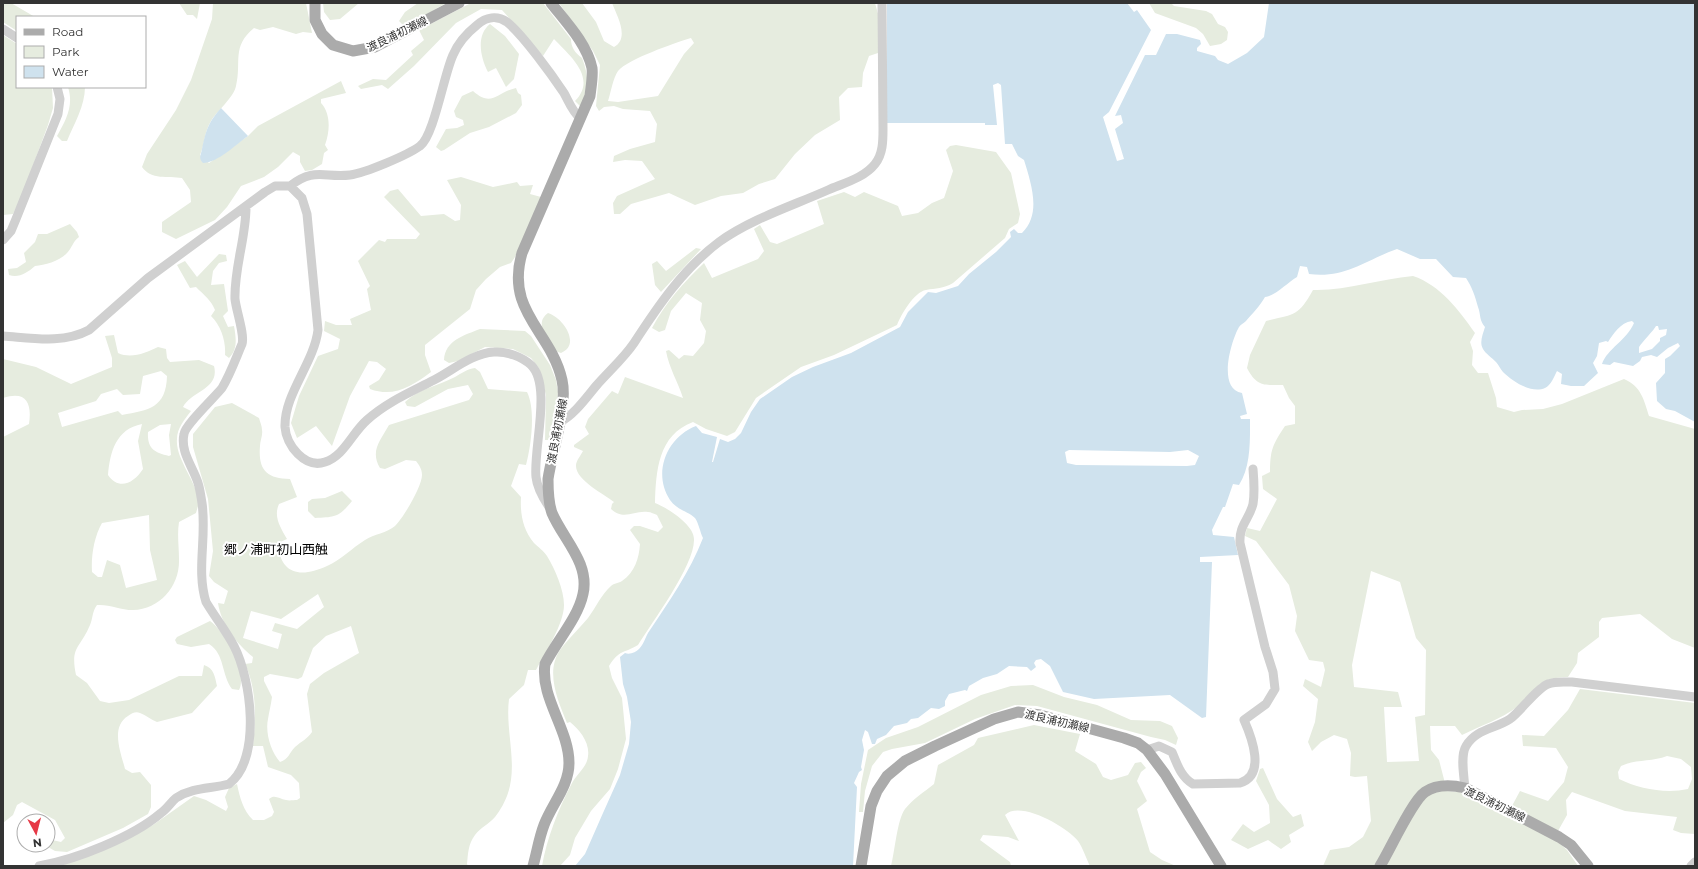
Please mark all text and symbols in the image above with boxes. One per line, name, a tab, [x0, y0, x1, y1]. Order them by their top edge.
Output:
street label: 渡良浦初瀬線	[364, 13, 430, 55]
legend	[16, 16, 146, 88]
text: Road	[52, 24, 83, 39]
text: Park	[52, 44, 80, 59]
text: Water	[52, 64, 89, 79]
street label: 渡良浦初瀬線	[544, 397, 570, 465]
district label: 郷ノ浦町初山西触	[224, 541, 328, 557]
street label: 渡良浦初瀬線	[1023, 707, 1091, 735]
street label: 渡良浦初瀬線	[1462, 783, 1528, 825]
north arrow	[16, 813, 56, 853]
text: N	[32, 835, 42, 850]

